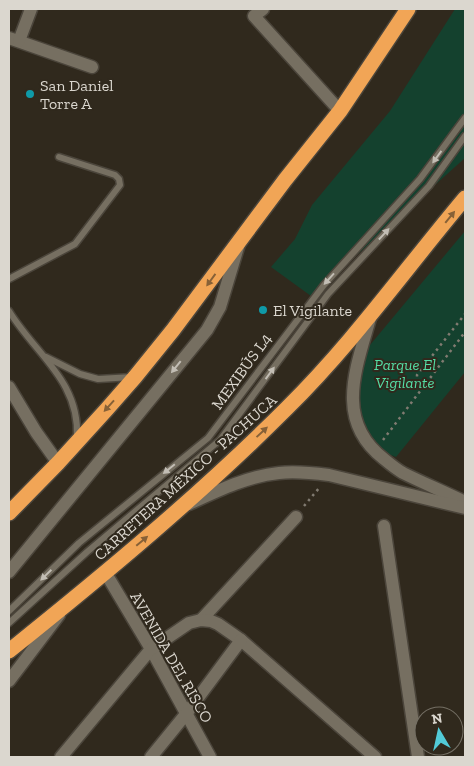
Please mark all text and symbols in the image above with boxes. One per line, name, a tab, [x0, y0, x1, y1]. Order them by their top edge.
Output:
place label: San Daniel Torre A	[40, 76, 113, 113]
marker: San Daniel Torre A	[24, 88, 36, 100]
one-way arrow	[432, 150, 442, 164]
one-way arrow	[444, 211, 455, 224]
one-way arrow	[378, 228, 390, 240]
one-way arrow	[323, 272, 335, 284]
one-way arrow	[206, 273, 216, 287]
place label: El Vigilante	[273, 301, 352, 320]
marker: El Vigilante	[257, 304, 269, 316]
street label: MEXIBÚS L4	[207, 329, 276, 413]
park label: Parque El Vigilante	[374, 355, 436, 392]
one-way arrow	[171, 360, 182, 373]
one-way arrow	[265, 366, 275, 380]
street label: CARRETERA MÉXICO - PACHUCA	[90, 390, 281, 564]
one-way arrow	[103, 400, 115, 412]
one-way arrow	[256, 426, 268, 438]
one-way arrow	[163, 464, 176, 475]
one-way arrow	[135, 535, 148, 546]
one-way arrow	[40, 569, 52, 581]
street label: AVENIDA DEL RISCO	[126, 588, 217, 727]
north arrow	[414, 706, 464, 756]
text: N	[430, 709, 444, 728]

